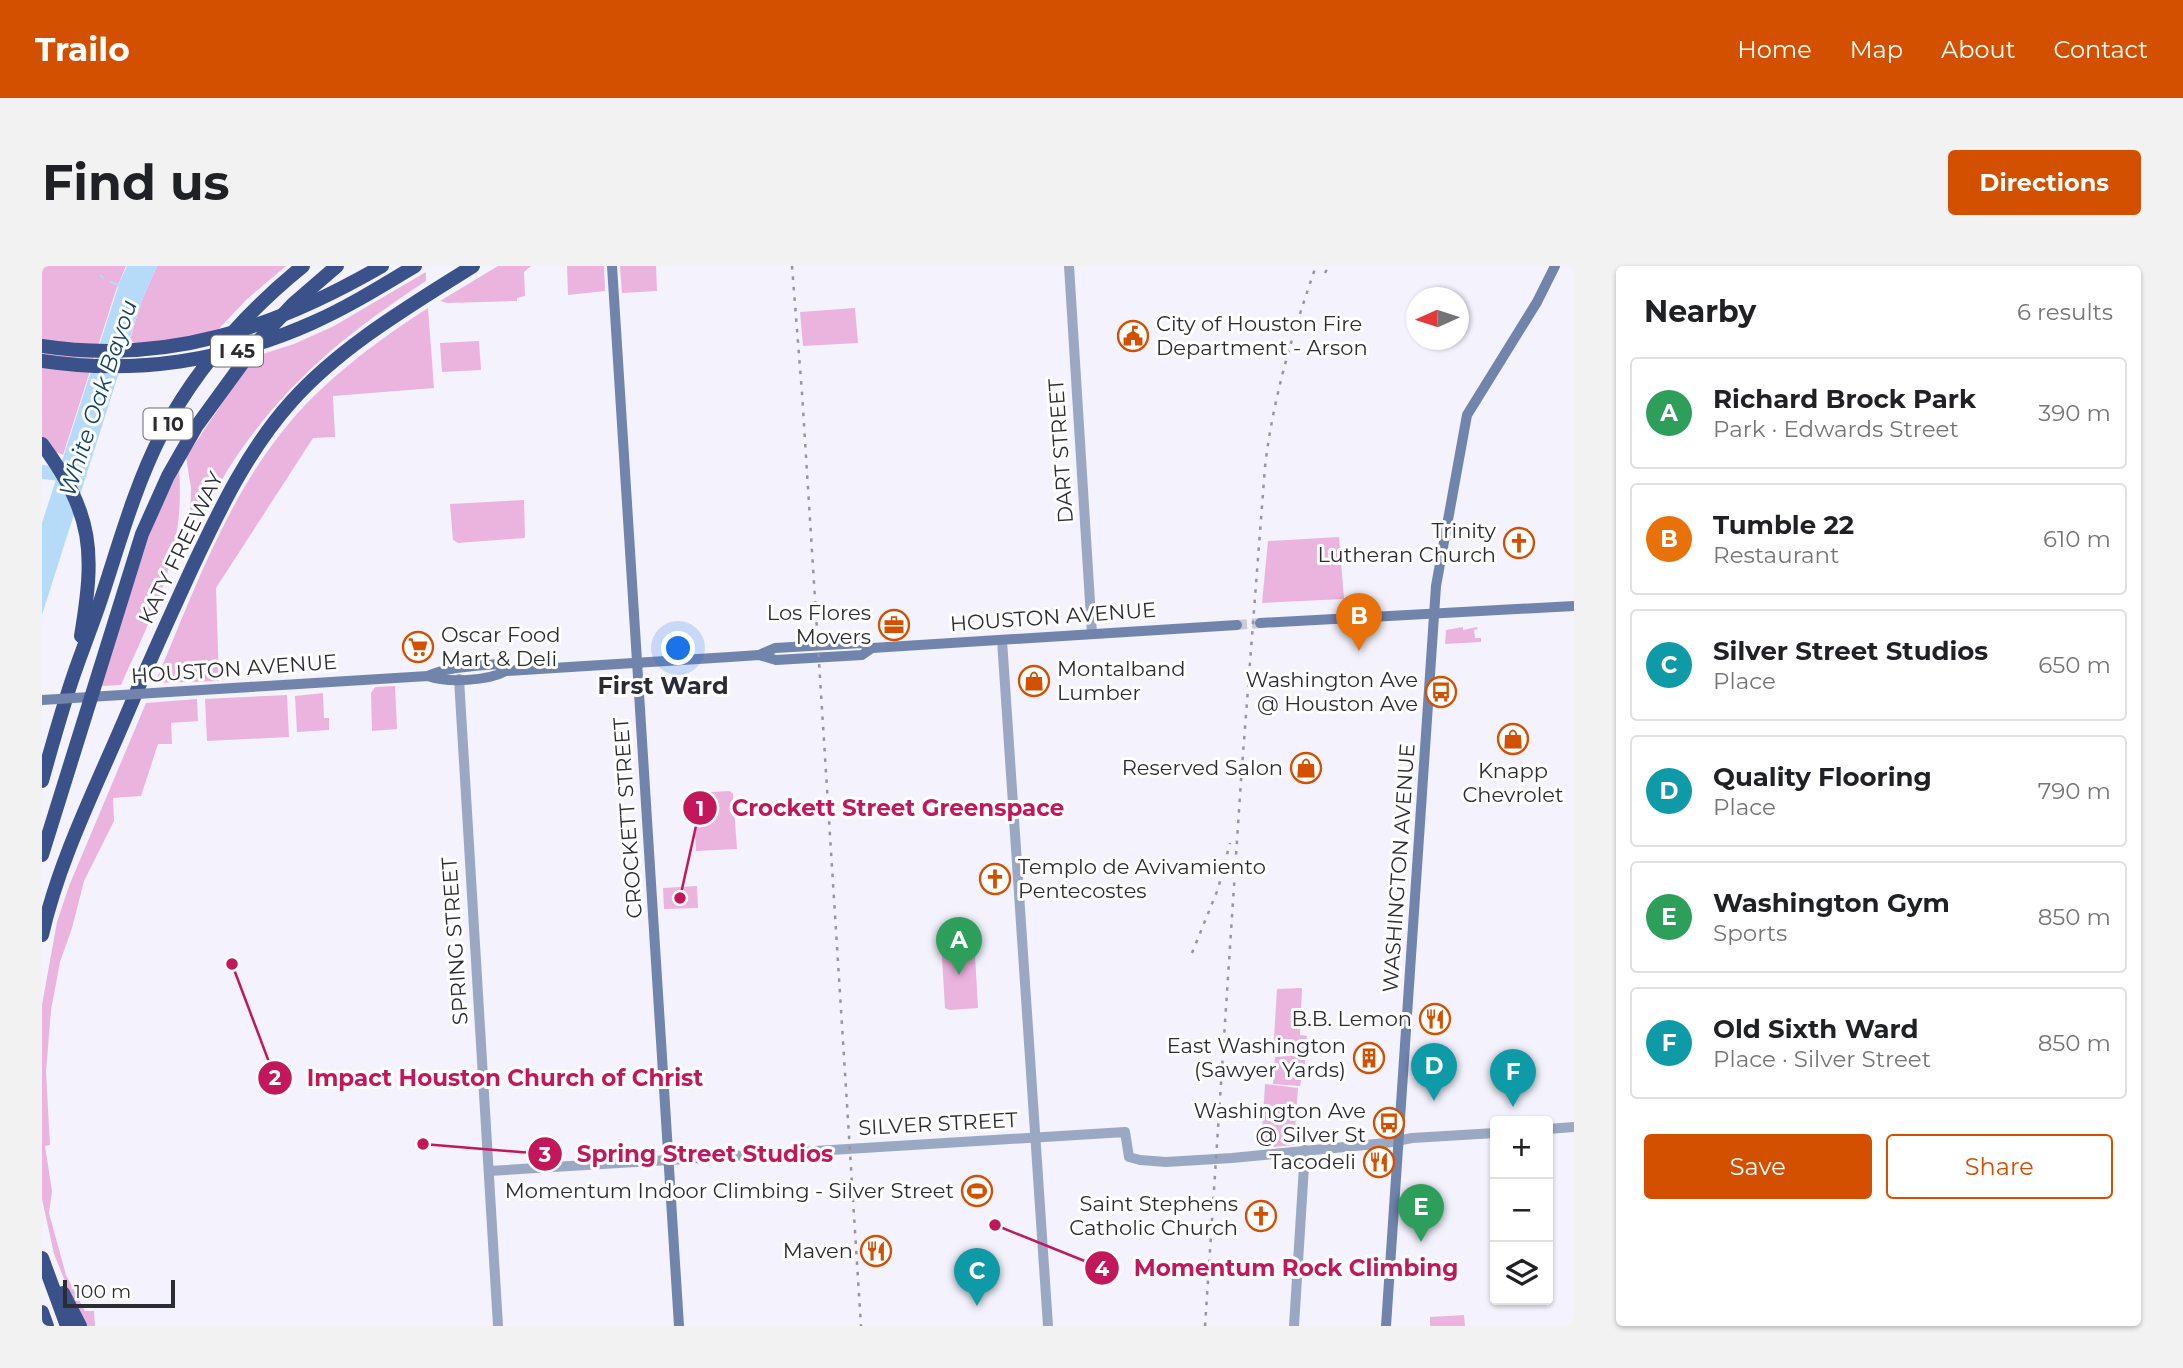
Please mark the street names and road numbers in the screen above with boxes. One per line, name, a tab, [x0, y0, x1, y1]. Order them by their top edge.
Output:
road number: I 45	[211, 335, 263, 366]
street label: DART STREET	[1043, 378, 1078, 524]
road number: I 10	[144, 408, 192, 440]
street label: KATY FREEWAY	[133, 467, 228, 628]
street label: HOUSTON AVENUE	[949, 597, 1157, 636]
street label: HOUSTON AVENUE	[130, 649, 338, 688]
street label: CROCKETT STREET	[608, 717, 647, 919]
street label: WASHINGTON AVENUE	[1377, 743, 1420, 993]
street label: SPRING STREET	[436, 856, 473, 1026]
street label: SILVER STREET	[858, 1107, 1018, 1140]

